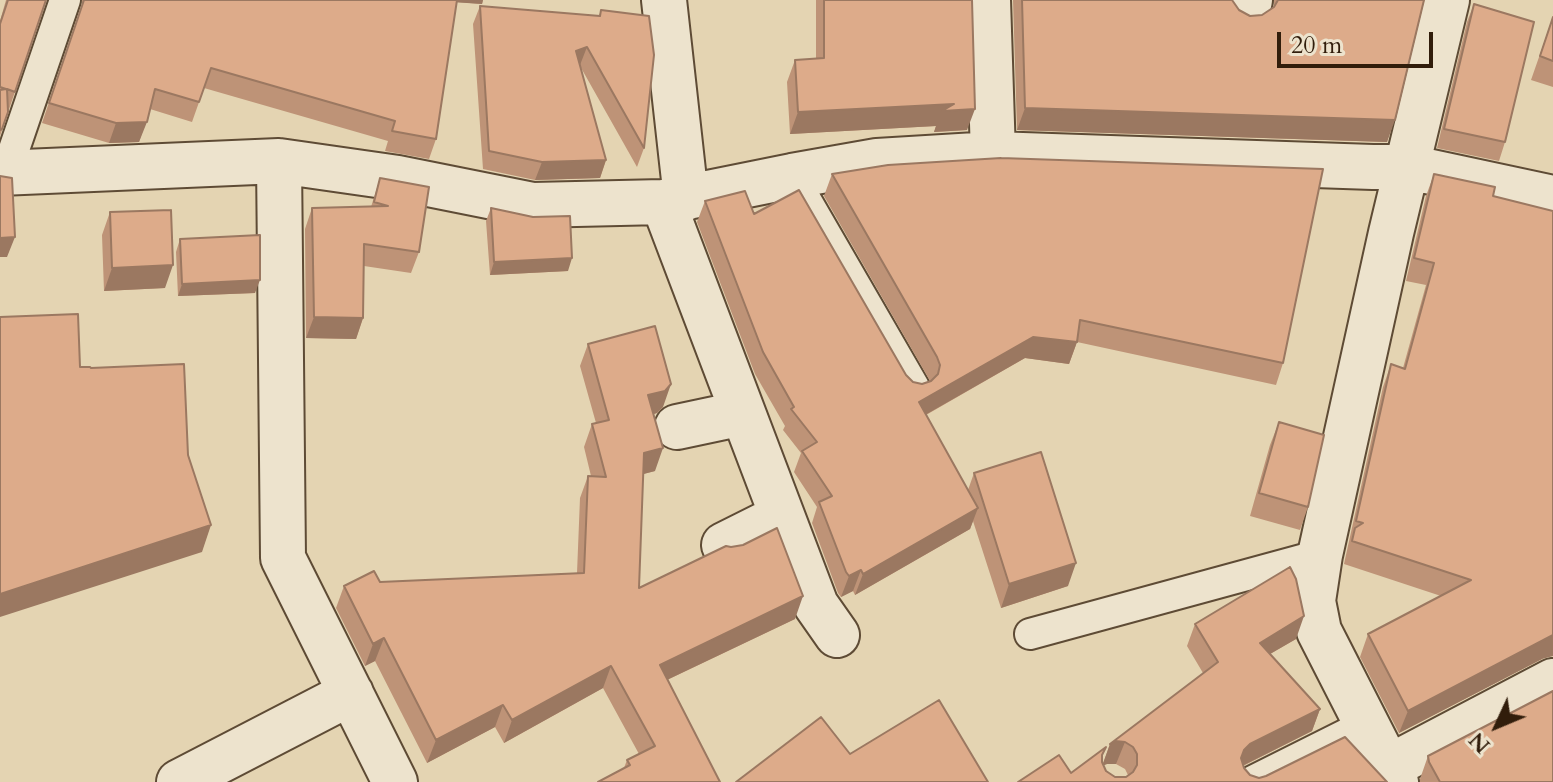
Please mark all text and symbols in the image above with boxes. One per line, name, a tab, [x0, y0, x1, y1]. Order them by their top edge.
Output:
scale bar	[1281, 16, 1437, 66]
text: 20 m	[1291, 29, 1342, 62]
north arrow	[1457, 686, 1537, 766]
text: N	[1462, 725, 1497, 760]

